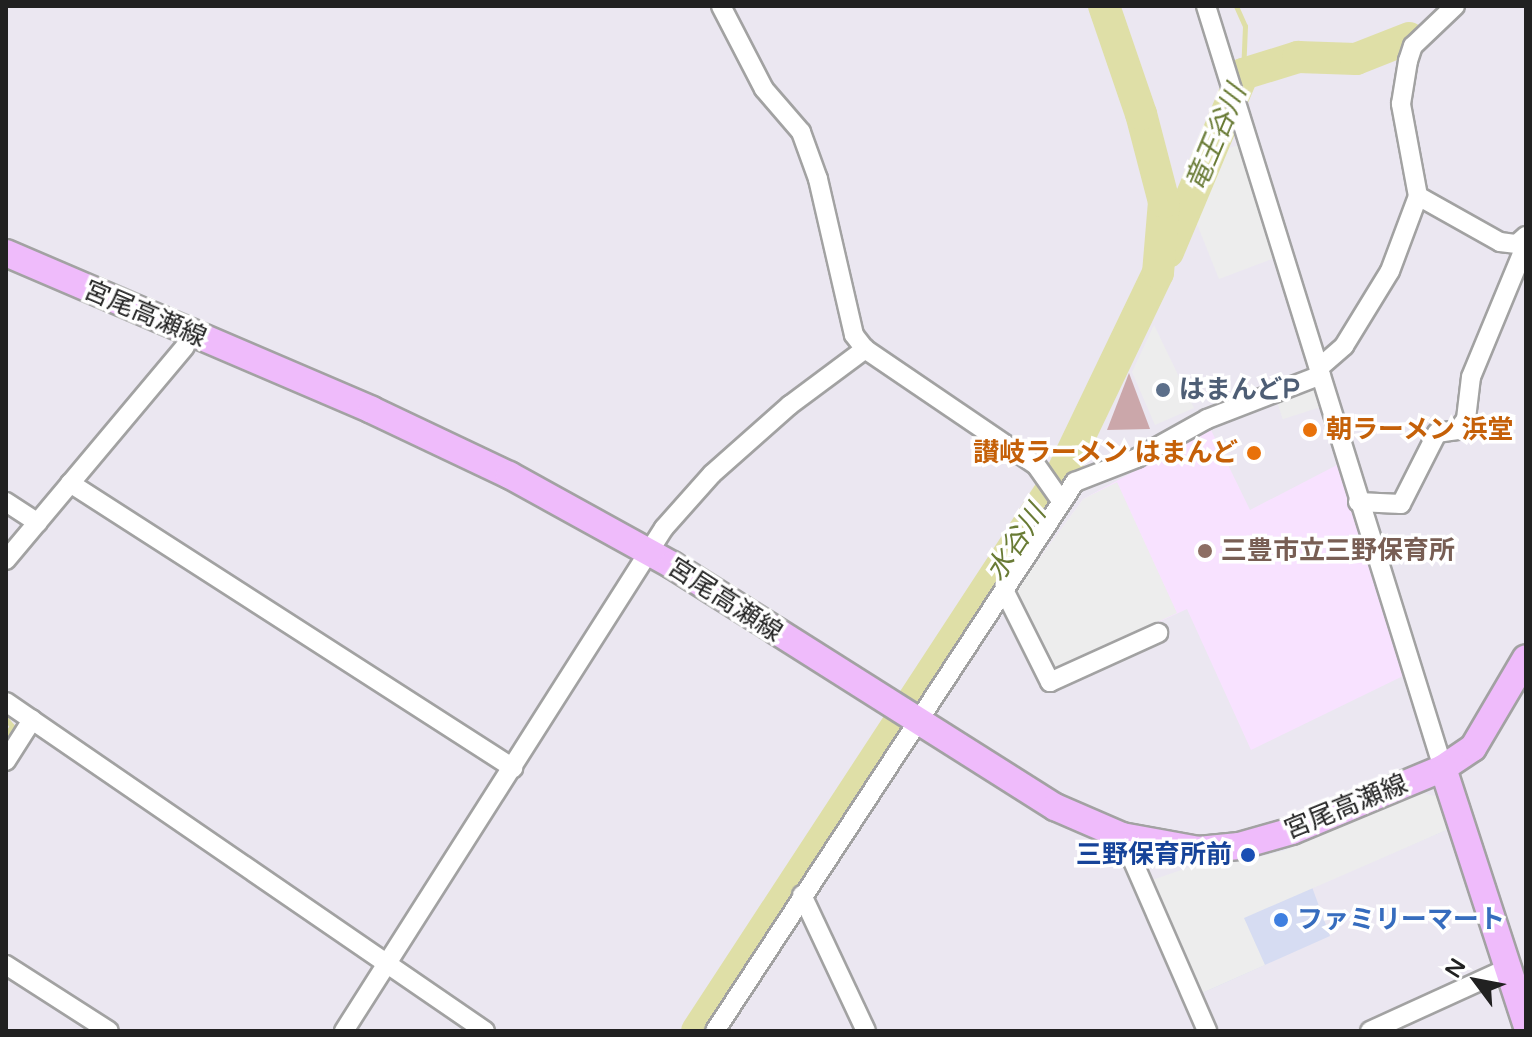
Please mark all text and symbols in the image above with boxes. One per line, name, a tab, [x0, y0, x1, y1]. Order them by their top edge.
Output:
water label: 竜王谷川	[1179, 80, 1253, 196]
street label: 宮尾高瀬線	[79, 274, 211, 354]
place label: はまんどP	[1179, 374, 1300, 406]
marker: はまんどP	[1154, 381, 1172, 399]
place label: 朝ラーメン 浜堂	[1326, 414, 1515, 446]
marker: 朝ラーメン 浜堂	[1301, 421, 1319, 439]
place label: 讃岐ラーメン はまんど	[971, 437, 1238, 469]
marker: 讃岐ラーメン はまんど	[1245, 444, 1263, 462]
water label: 水谷川	[979, 499, 1053, 587]
place label: 三豊市立三野保育所	[1221, 535, 1455, 567]
marker: 三豊市立三野保育所	[1196, 542, 1214, 560]
street label: 宮尾高瀬線	[662, 552, 788, 648]
street label: 宮尾高瀬線	[1280, 768, 1412, 846]
place label: 三野保育所前	[1076, 839, 1232, 871]
marker: 三野保育所前	[1239, 846, 1257, 864]
place label: ファミリーマート	[1297, 904, 1505, 936]
marker: ファミリーマート	[1272, 911, 1290, 929]
north arrow	[1436, 941, 1516, 1021]
text: N	[1440, 954, 1471, 983]

